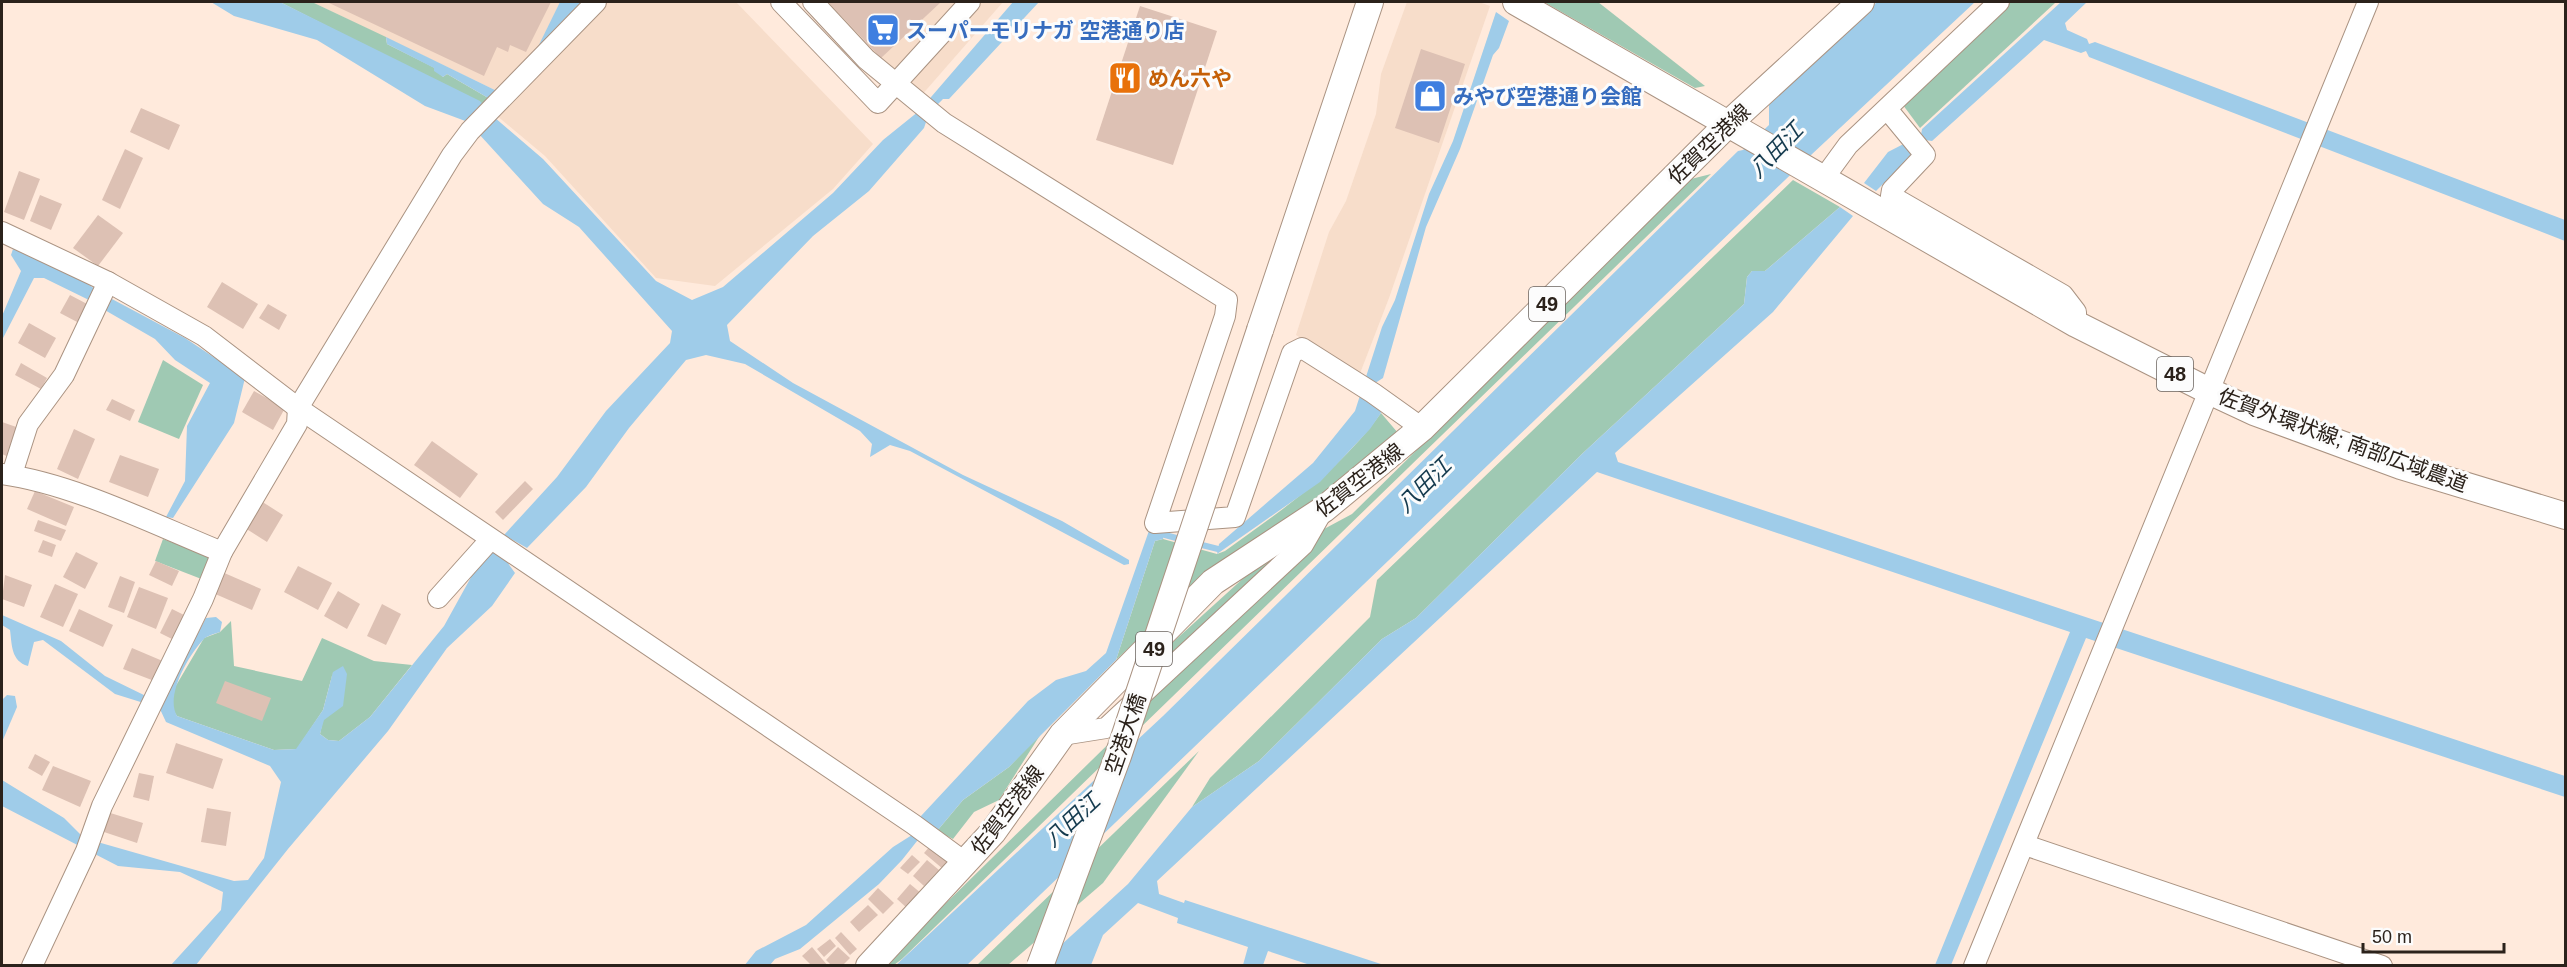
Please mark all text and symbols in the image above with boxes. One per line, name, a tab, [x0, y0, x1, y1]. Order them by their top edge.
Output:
supermarket icon: スーパーモリナガ 空港通り店	[865, 12, 901, 48]
place label: スーパーモリナガ 空港通り店	[906, 19, 1185, 42]
restaurant icon: めん六や	[1107, 60, 1143, 96]
place label: めん六や	[1148, 67, 1232, 90]
shop icon: みやび空港通り会館	[1412, 78, 1448, 114]
place label: みやび空港通り会館	[1453, 85, 1642, 108]
street label: 佐賀空港線	[1663, 99, 1755, 189]
water label: 八田江	[1744, 116, 1809, 182]
road number: 49	[1529, 287, 1565, 321]
road number: 48	[2157, 357, 2193, 391]
street label: 佐賀外環状線; 南部広域農道	[2215, 384, 2471, 496]
street label: 佐賀空港線	[1311, 439, 1407, 521]
water label: 八田江	[1392, 451, 1458, 517]
road number: 49	[1136, 632, 1172, 666]
street label: 空港大橋	[1100, 691, 1150, 777]
street label: 佐賀空港線	[966, 761, 1048, 859]
water label: 八田江	[1039, 787, 1106, 852]
scale bar	[2363, 916, 2504, 954]
text: 50 m	[2372, 927, 2412, 947]

